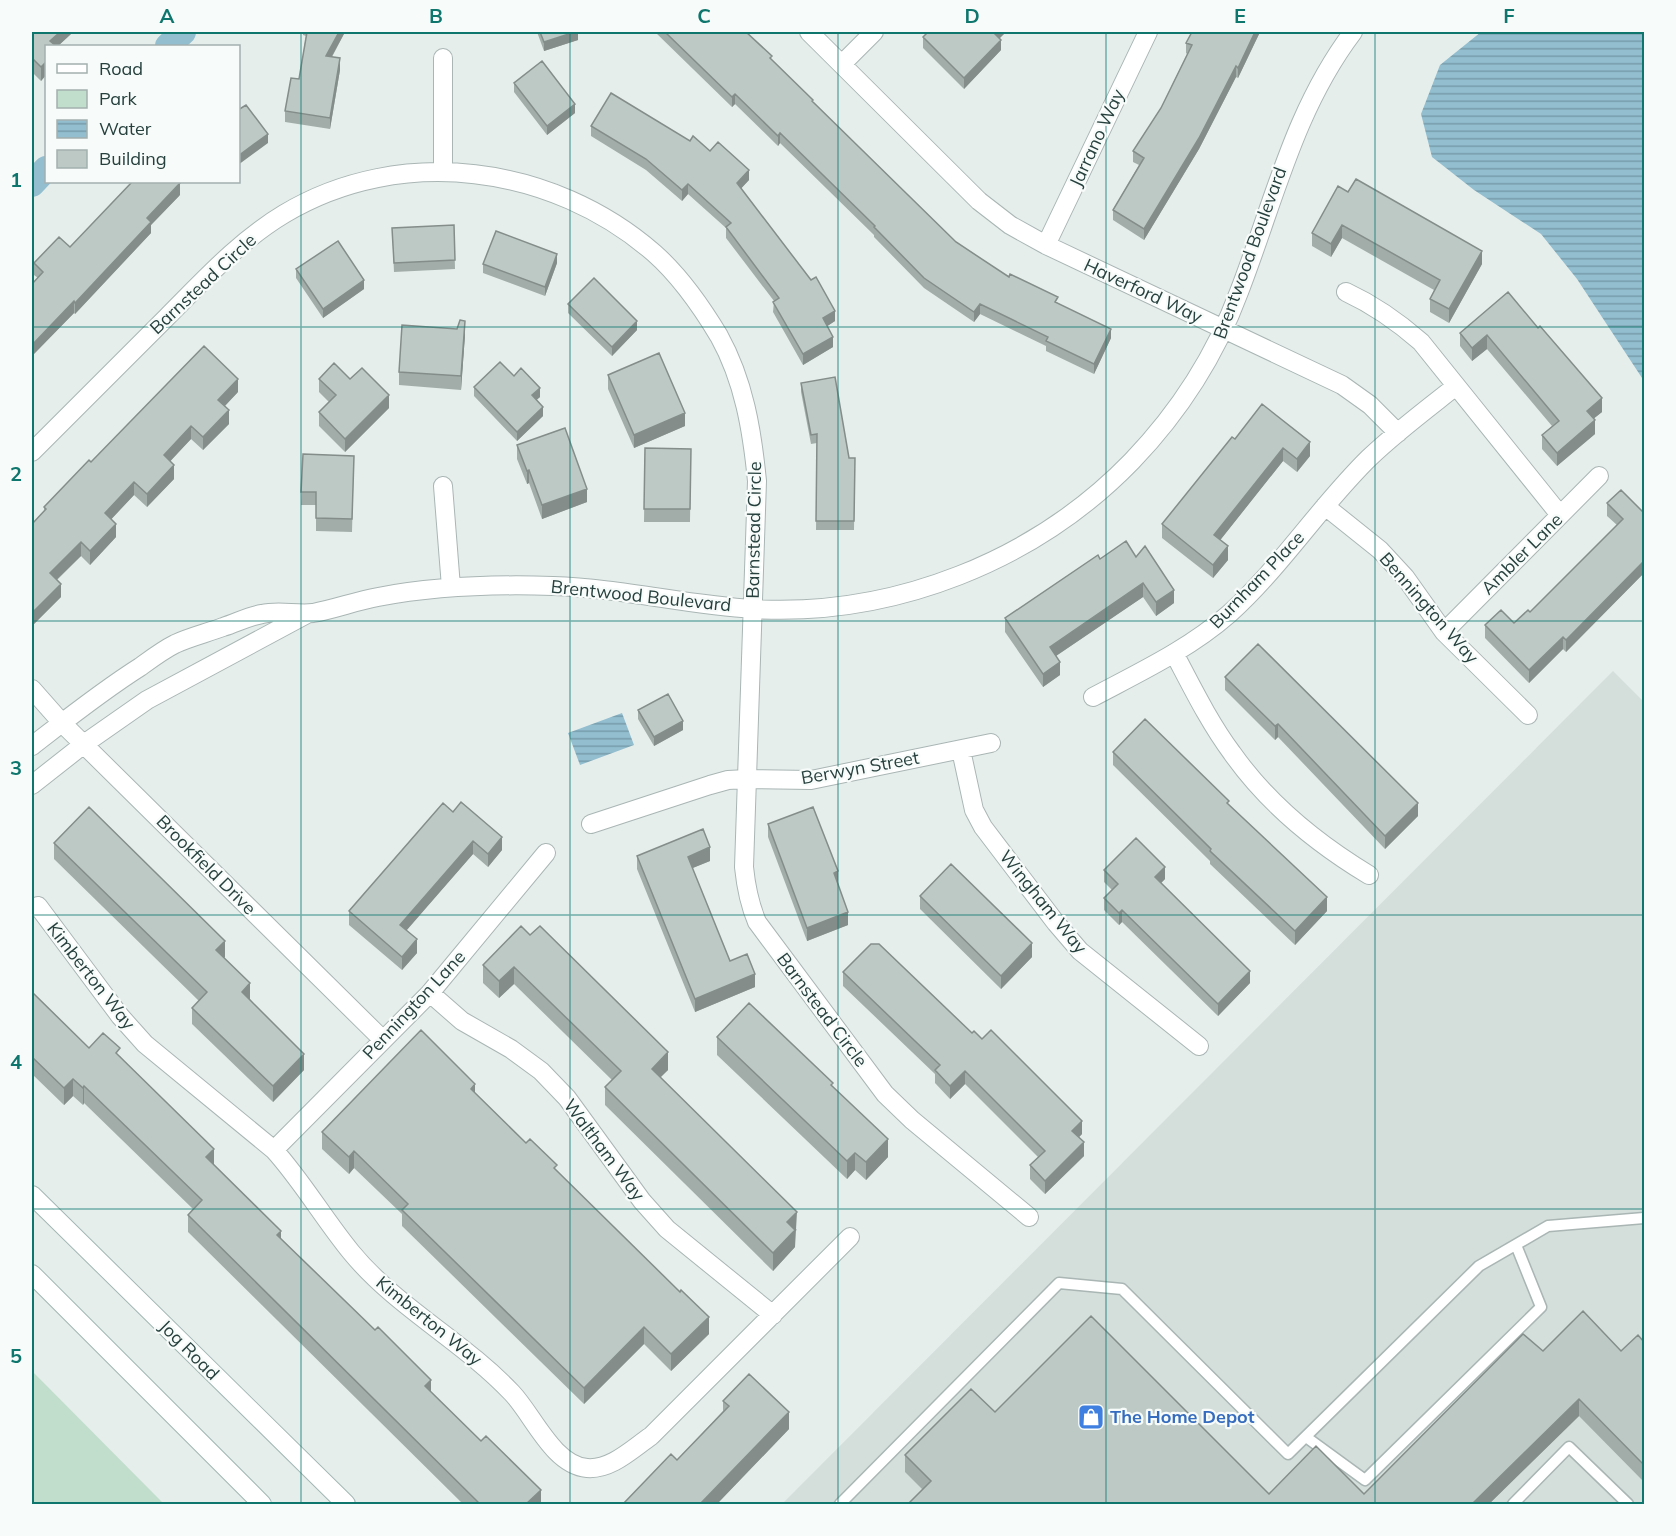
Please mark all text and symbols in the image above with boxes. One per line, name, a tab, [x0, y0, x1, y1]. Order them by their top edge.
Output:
text: A	[160, 3, 175, 28]
text: B	[429, 3, 443, 28]
text: C	[697, 3, 711, 28]
text: D	[964, 3, 980, 28]
text: E	[1234, 3, 1246, 28]
text: F	[1503, 3, 1515, 28]
legend	[45, 45, 240, 183]
text: Road	[99, 57, 143, 80]
street label: Jarrano Way	[1064, 85, 1129, 190]
text: Park	[99, 87, 138, 110]
text: Water	[99, 117, 152, 140]
text: Building	[99, 147, 167, 170]
street label: Brentwood Boulevard	[1208, 164, 1291, 342]
text: 1	[10, 167, 22, 192]
street label: Barnstead Circle	[145, 228, 261, 339]
street label: Haverford Way	[1080, 253, 1206, 328]
text: 2	[10, 461, 22, 486]
street label: Barnstead Circle	[741, 461, 766, 599]
street label: Ambler Lane	[1476, 508, 1567, 599]
street label: Burnham Place	[1204, 526, 1309, 633]
street label: Bennington Way	[1375, 547, 1484, 668]
street label: Brentwood Boulevard	[550, 575, 732, 616]
street label: Berwyn Street	[799, 746, 921, 789]
text: 3	[10, 755, 22, 780]
street label: Brookfield Drive	[152, 810, 261, 919]
street label: Wingham Way	[995, 845, 1093, 959]
street label: Kimberton Way	[42, 917, 141, 1034]
street label: Pennington Lane	[357, 945, 470, 1064]
street label: Barnstead Circle	[772, 948, 873, 1071]
text: 4	[10, 1049, 22, 1074]
street label: Waltham Way	[559, 1094, 650, 1205]
street label: Kimberton Way	[372, 1271, 487, 1371]
street label: Jog Road	[154, 1315, 224, 1385]
text: 5	[10, 1343, 22, 1368]
shop icon: The Home Depot	[1076, 1402, 1106, 1432]
place label: The Home Depot	[1110, 1405, 1255, 1428]

